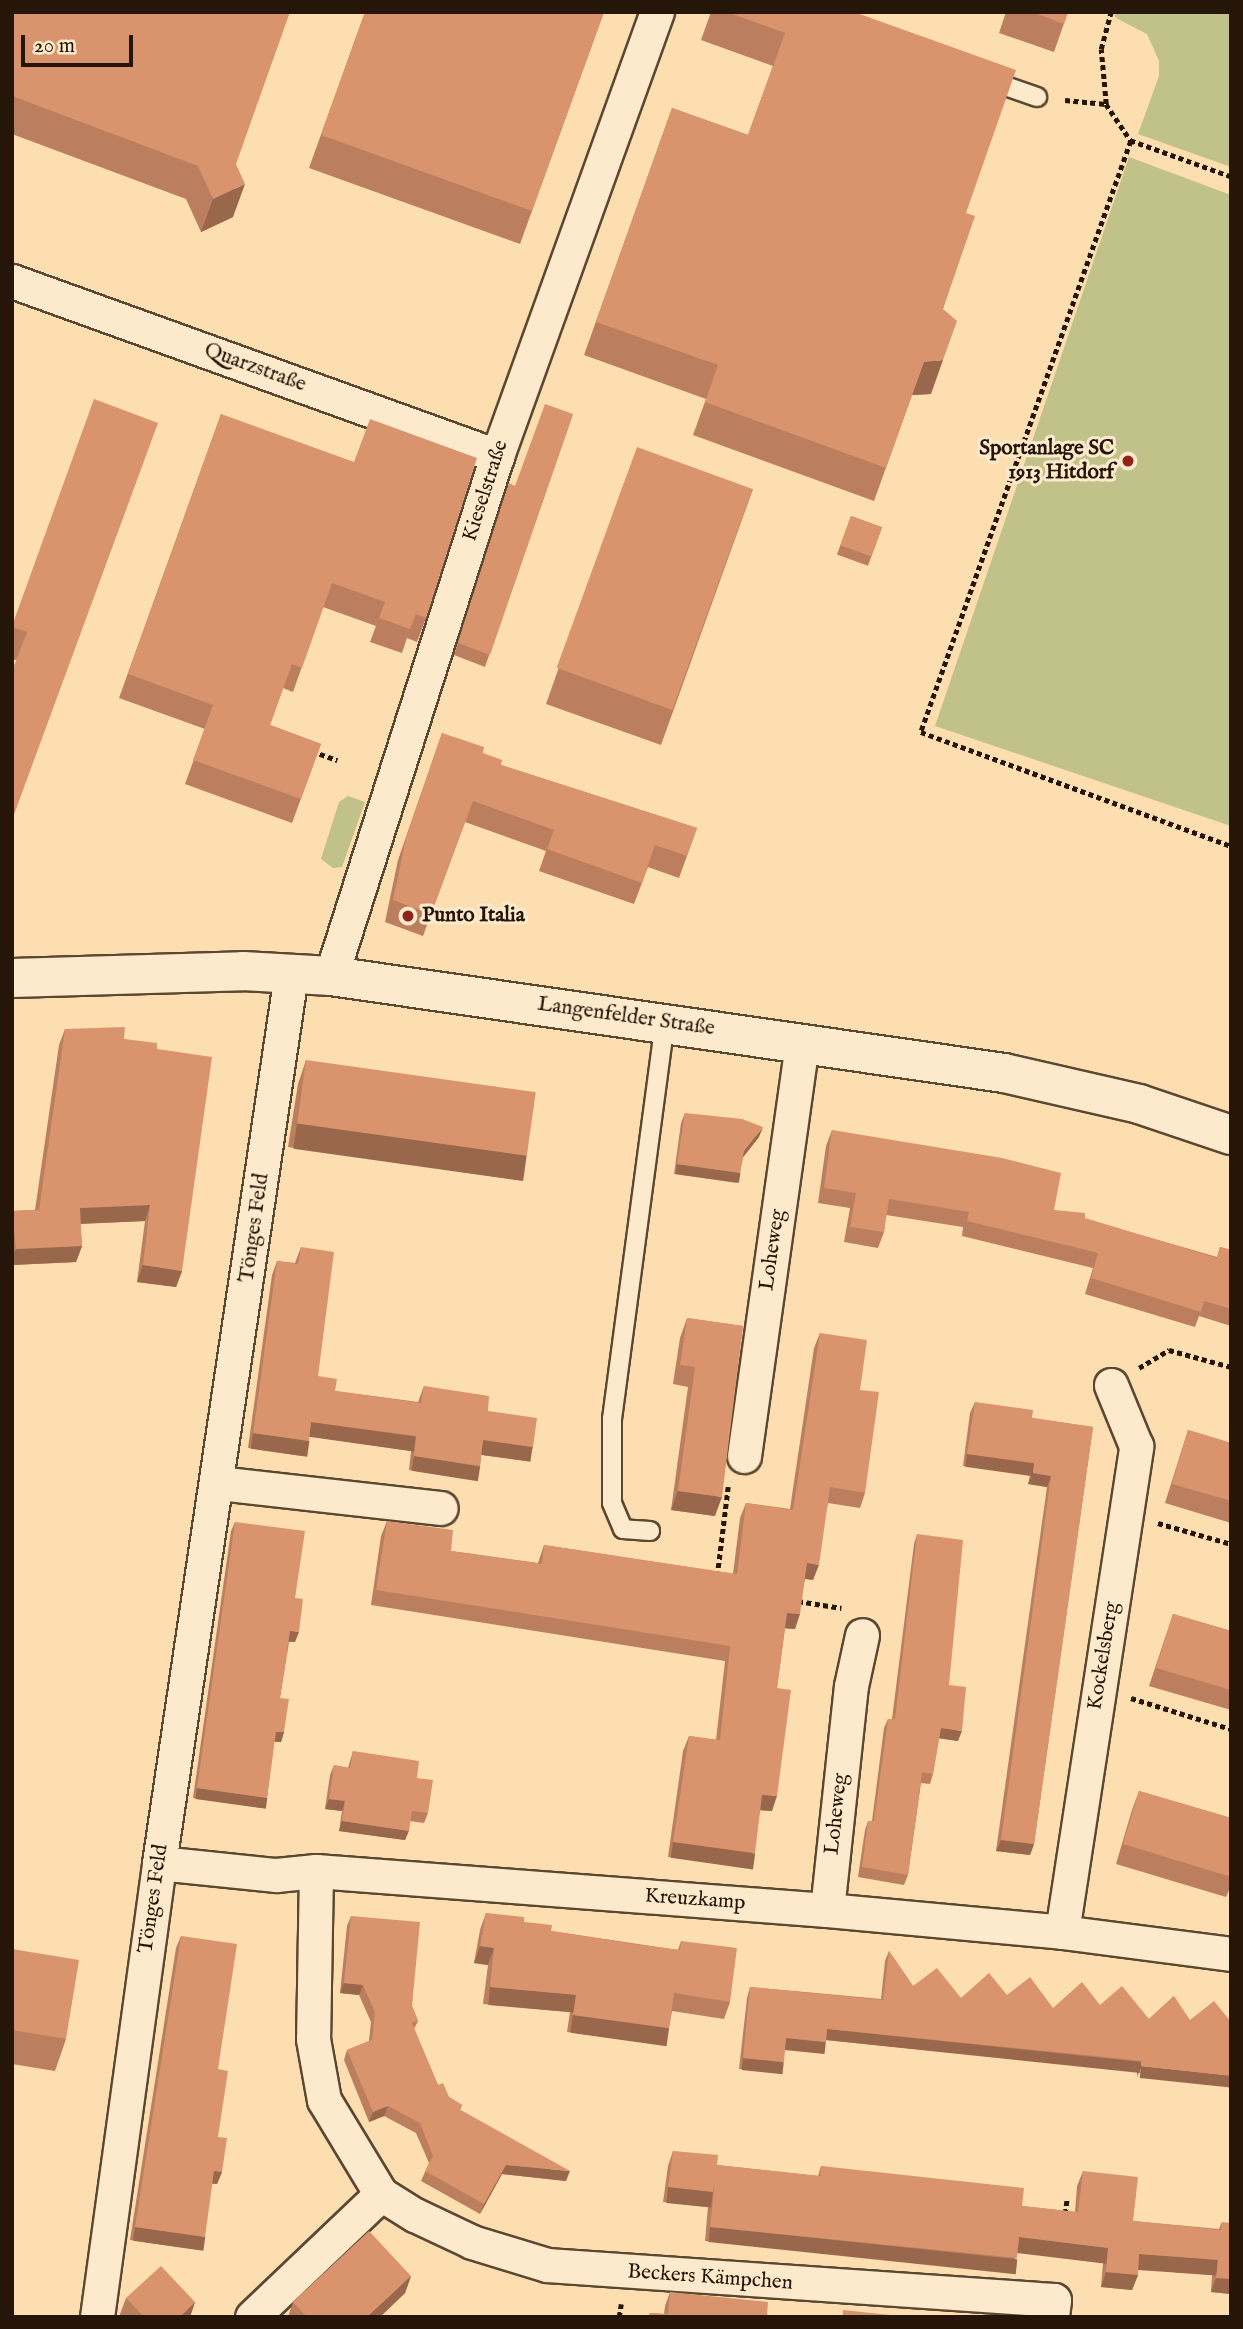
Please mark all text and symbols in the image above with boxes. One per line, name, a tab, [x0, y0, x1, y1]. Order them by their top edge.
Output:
scale bar	[24, 21, 136, 65]
text: 20 m	[34, 33, 75, 60]
street label: Quarzstraße	[201, 338, 309, 398]
place label: Sportanlage SC 1913 Hitdorf	[979, 436, 1114, 486]
street label: Kieselstraße	[458, 437, 514, 545]
marker: Sportanlage SC 1913 Hitdorf	[1120, 453, 1136, 469]
place label: Punto Italia	[422, 903, 525, 929]
marker: Punto Italia	[400, 908, 416, 924]
street label: Langenfelder Straße	[536, 992, 716, 1042]
street label: Tönges Feld	[235, 1172, 275, 1284]
street label: Loheweg	[755, 1208, 791, 1292]
street label: Kockelsberg	[1083, 1600, 1125, 1712]
street label: Loheweg	[820, 1772, 854, 1856]
street label: Tönges Feld	[134, 1843, 174, 1955]
street label: Kreuzkamp	[644, 1884, 746, 1916]
street label: Beckers Kämpchen	[626, 2260, 794, 2296]

